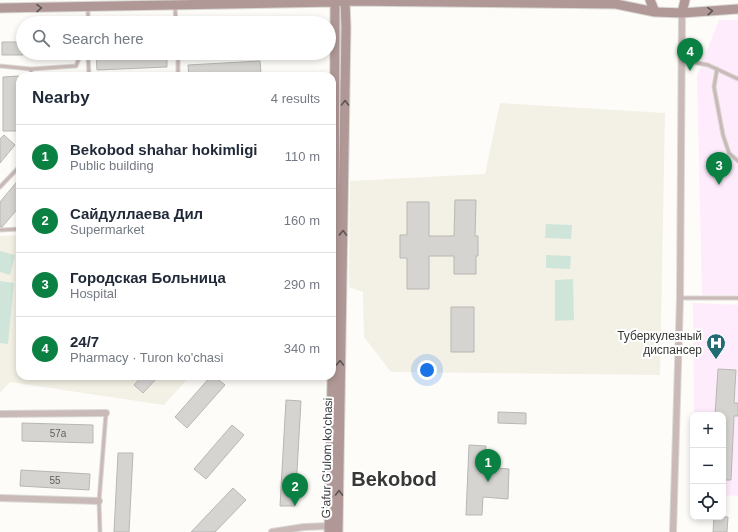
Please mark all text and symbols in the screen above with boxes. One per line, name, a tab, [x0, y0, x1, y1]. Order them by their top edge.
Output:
one-way arrow	[36, 3, 42, 12]
one-way arrow	[707, 6, 713, 15]
search box	[16, 16, 336, 60]
icon: search	[30, 27, 52, 49]
text: Search here	[62, 30, 144, 47]
pin: 4	[677, 38, 703, 71]
text: Nearby	[32, 88, 90, 107]
text: 4 results	[271, 91, 320, 106]
one-way arrow	[341, 100, 349, 106]
text: Bekobod shahar hokimligi	[70, 141, 258, 158]
text: 1	[41, 149, 49, 164]
text: 110 m	[285, 149, 320, 164]
pin: 3	[706, 152, 732, 185]
text: Public building	[70, 158, 154, 173]
text: Сайдуллаева Дил	[70, 205, 203, 222]
text: 2	[41, 213, 49, 228]
text: 160 m	[284, 213, 320, 228]
text: Supermarket	[70, 222, 144, 237]
one-way arrow	[339, 230, 347, 236]
text: Городская Больница	[70, 269, 226, 286]
text: 3	[41, 277, 49, 292]
text: 290 m	[284, 277, 320, 292]
text: Hospital	[70, 286, 117, 301]
place label: Туберкулезный диспансер	[617, 329, 702, 357]
hospital icon: Туберкулезный диспансер	[705, 332, 727, 360]
text: 24/7	[70, 333, 99, 350]
text: 4	[41, 341, 49, 356]
text: 340 m	[284, 341, 320, 356]
text: Pharmacy · Turon ko'chasi	[70, 350, 224, 365]
one-way arrow	[336, 360, 344, 366]
your location	[417, 360, 437, 380]
street label: Gʻafur Gʻulom koʻchasi	[319, 398, 335, 518]
map controls	[690, 412, 726, 520]
button: +	[690, 412, 726, 448]
house number: 57a	[50, 428, 67, 439]
button: −	[690, 448, 726, 484]
pin: 1	[475, 449, 501, 482]
district label: Bekobod	[351, 468, 437, 490]
pin: 2	[282, 473, 308, 506]
house number: 55	[49, 475, 61, 486]
button: locate	[690, 484, 726, 520]
one-way arrow	[334, 490, 343, 496]

